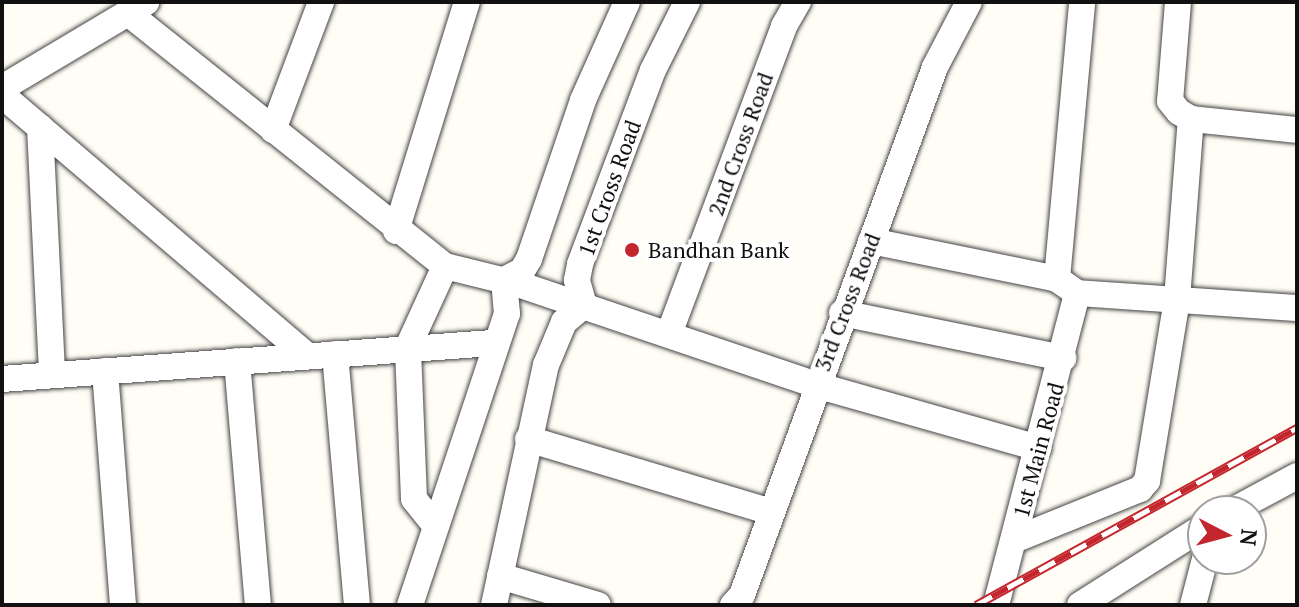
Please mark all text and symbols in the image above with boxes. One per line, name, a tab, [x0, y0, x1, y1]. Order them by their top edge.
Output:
street label: 2nd Cross Road	[702, 69, 778, 219]
street label: 1st Cross Road	[572, 116, 646, 260]
street label: 3rd Cross Road	[809, 229, 885, 375]
place label: Bandhan Bank	[648, 237, 789, 263]
marker: Bandhan Bank	[623, 241, 641, 259]
street label: 1st Main Road	[1007, 379, 1069, 521]
north arrow	[1187, 495, 1267, 575]
text: N	[1234, 528, 1265, 547]

